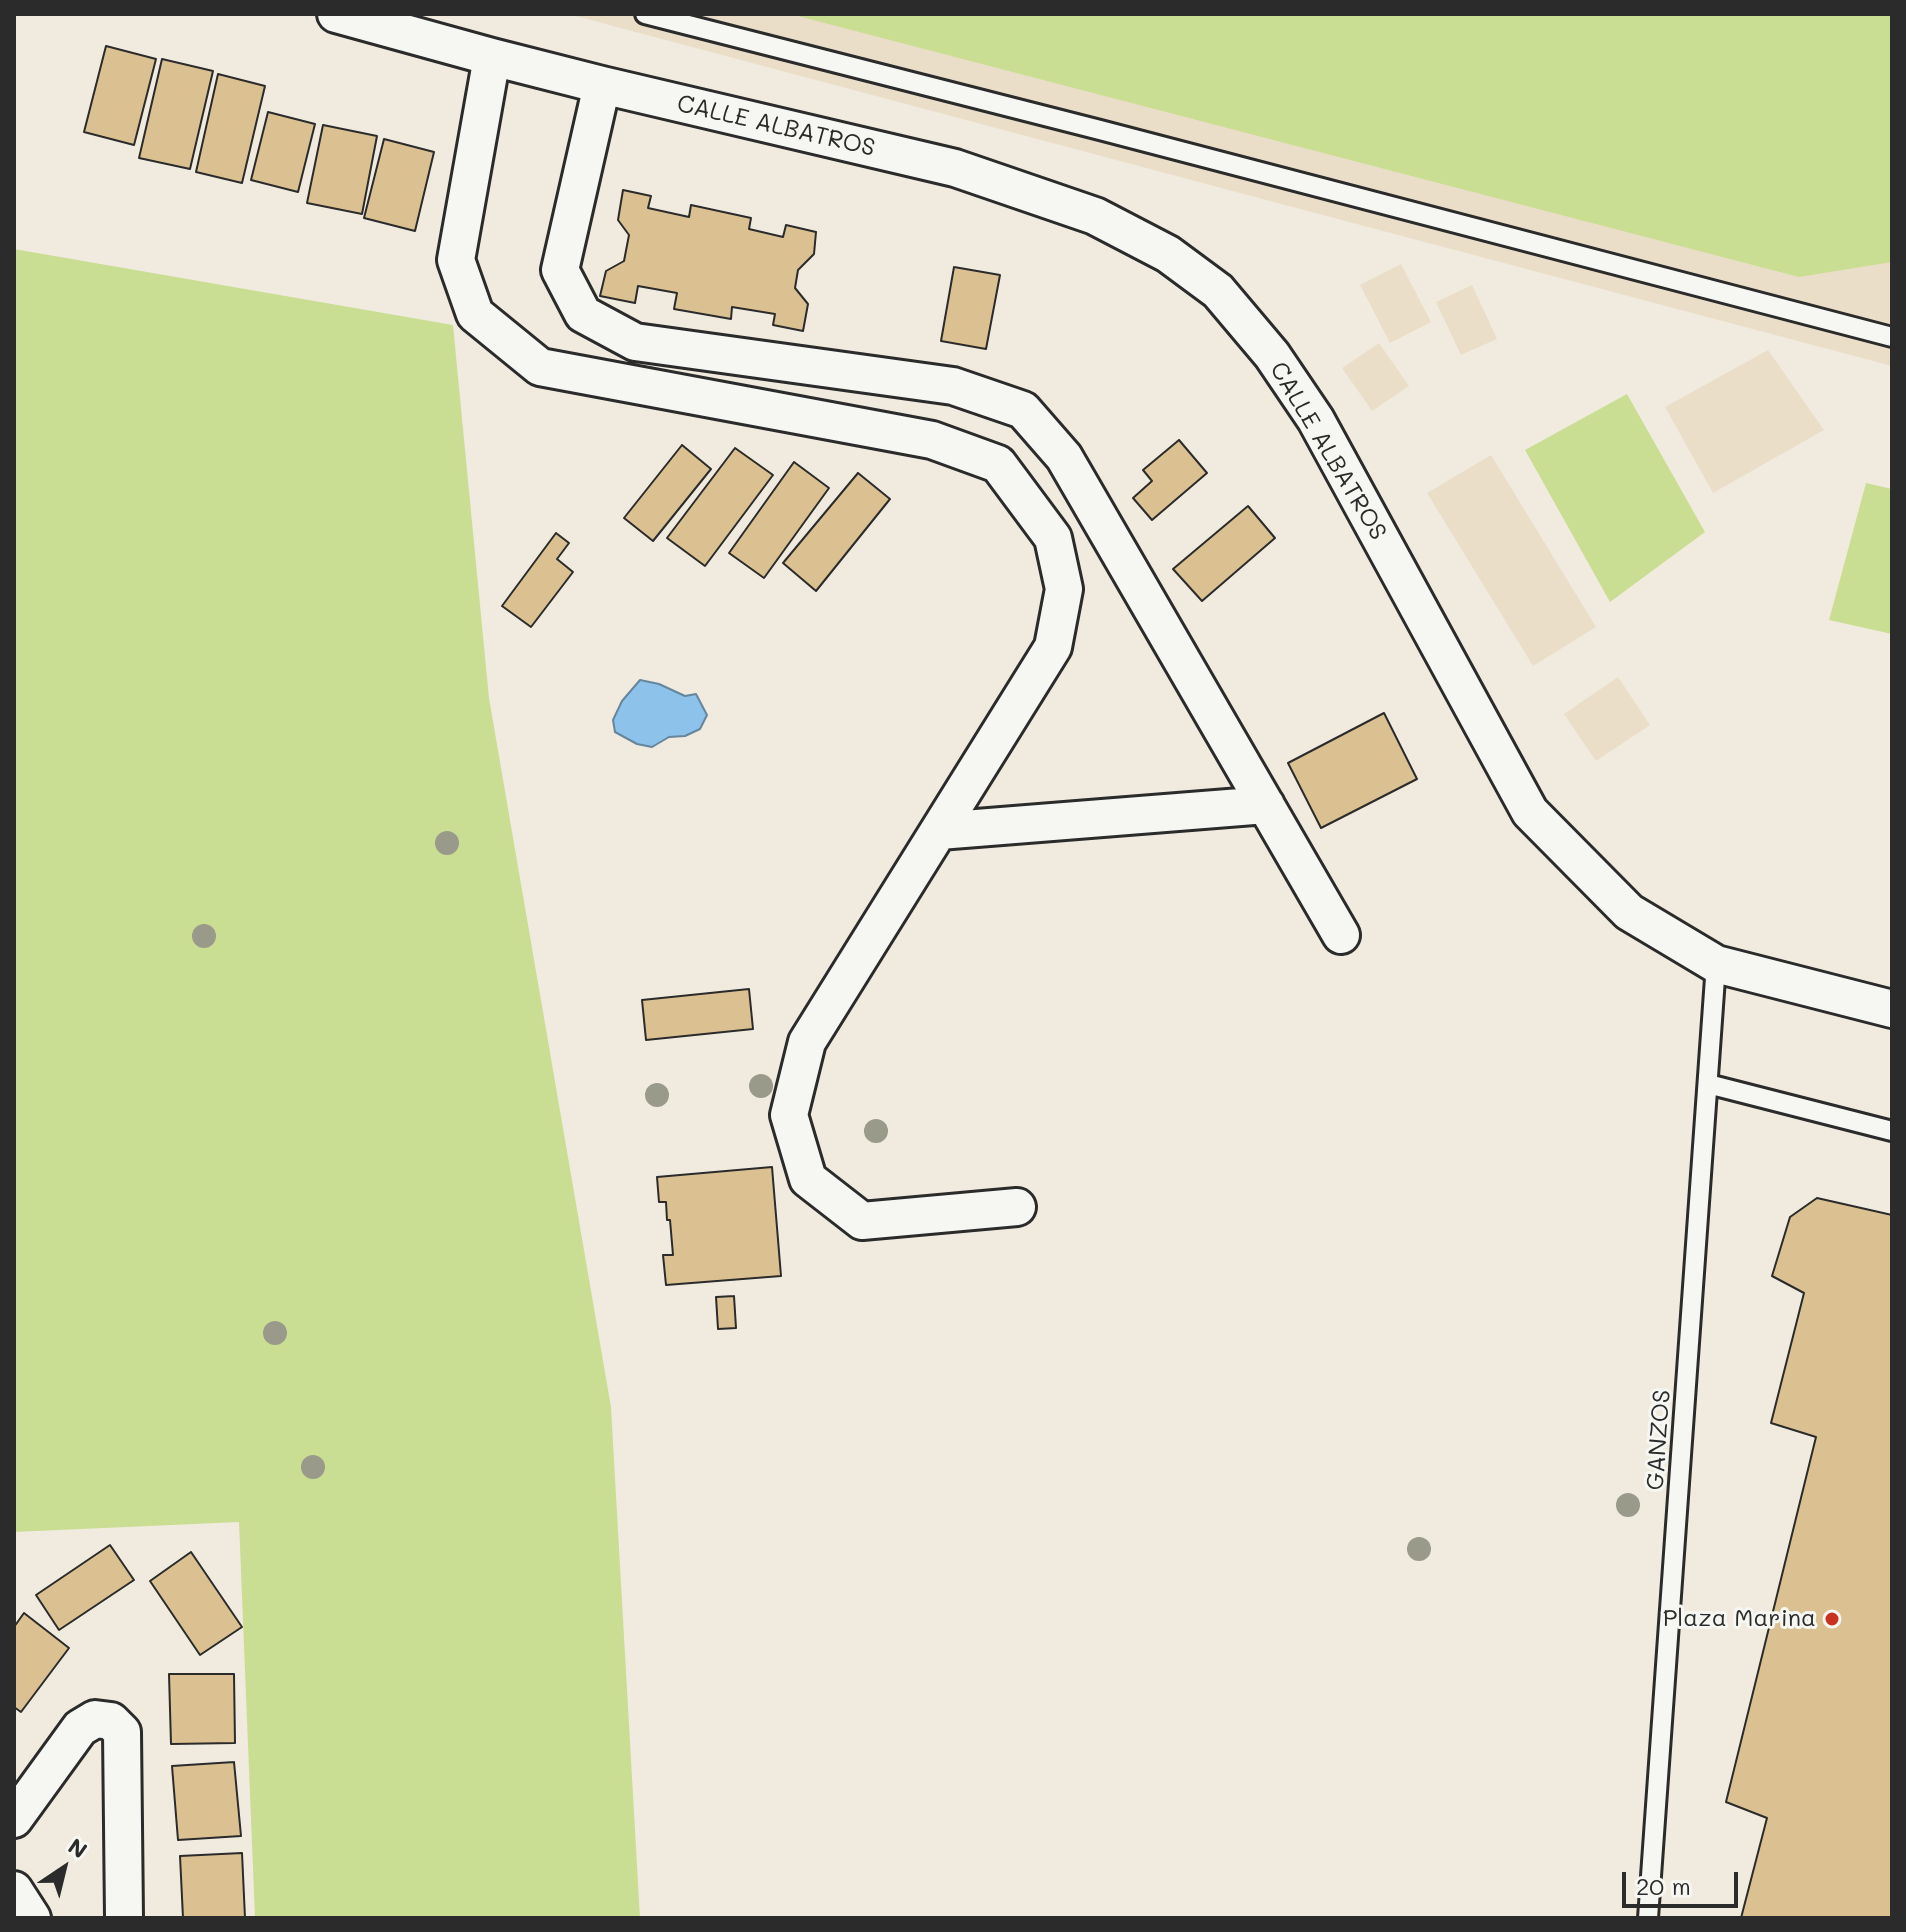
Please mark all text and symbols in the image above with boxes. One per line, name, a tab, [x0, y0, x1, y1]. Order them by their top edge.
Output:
street label: CALLE ALBATROS	[674, 89, 878, 163]
street label: CALLE ALBATROS	[1264, 357, 1392, 545]
street label: GANZOS	[1641, 1389, 1677, 1491]
place label: Plaza Marina	[1663, 1605, 1816, 1633]
marker: Plaza Marina	[1823, 1610, 1841, 1628]
north arrow	[24, 1828, 104, 1908]
text: N	[63, 1831, 93, 1865]
scale bar	[1626, 1856, 1742, 1906]
text: 20 m	[1636, 1870, 1691, 1901]

